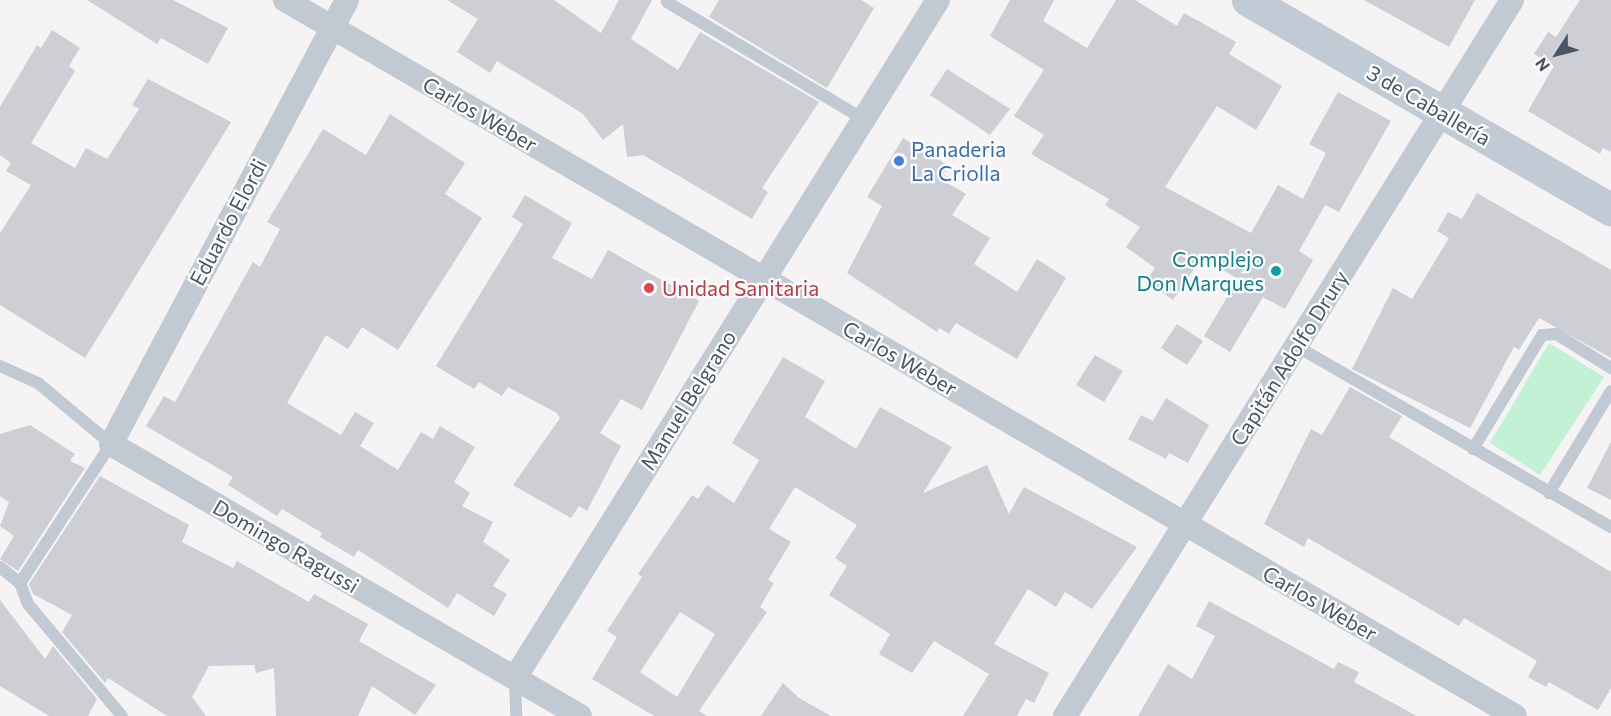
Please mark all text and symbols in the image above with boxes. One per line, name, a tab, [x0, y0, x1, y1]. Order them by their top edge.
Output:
north arrow	[1527, 24, 1587, 84]
text: N	[1531, 54, 1553, 75]
street label: 3 de Caballería	[1363, 59, 1495, 151]
street label: Carlos Weber	[418, 71, 542, 157]
place label: Panaderia La Criolla	[911, 136, 1006, 186]
street label: Eduardo Elordi	[184, 154, 272, 290]
marker: Panaderia La Criolla	[892, 154, 906, 168]
place label: Complejo Don Marques	[1136, 246, 1264, 296]
marker: Complejo Don Marques	[1269, 264, 1283, 278]
street label: Capitán Adolfo Drury	[1225, 266, 1353, 450]
place label: Unidad Sanitaria	[662, 275, 819, 301]
marker: Unidad Sanitaria	[640, 279, 658, 297]
street label: Carlos Weber	[838, 315, 962, 401]
street label: Manuel Belgrano	[635, 325, 741, 475]
street label: Domingo Ragussi	[209, 494, 363, 598]
street label: Carlos Weber	[1258, 560, 1382, 646]

